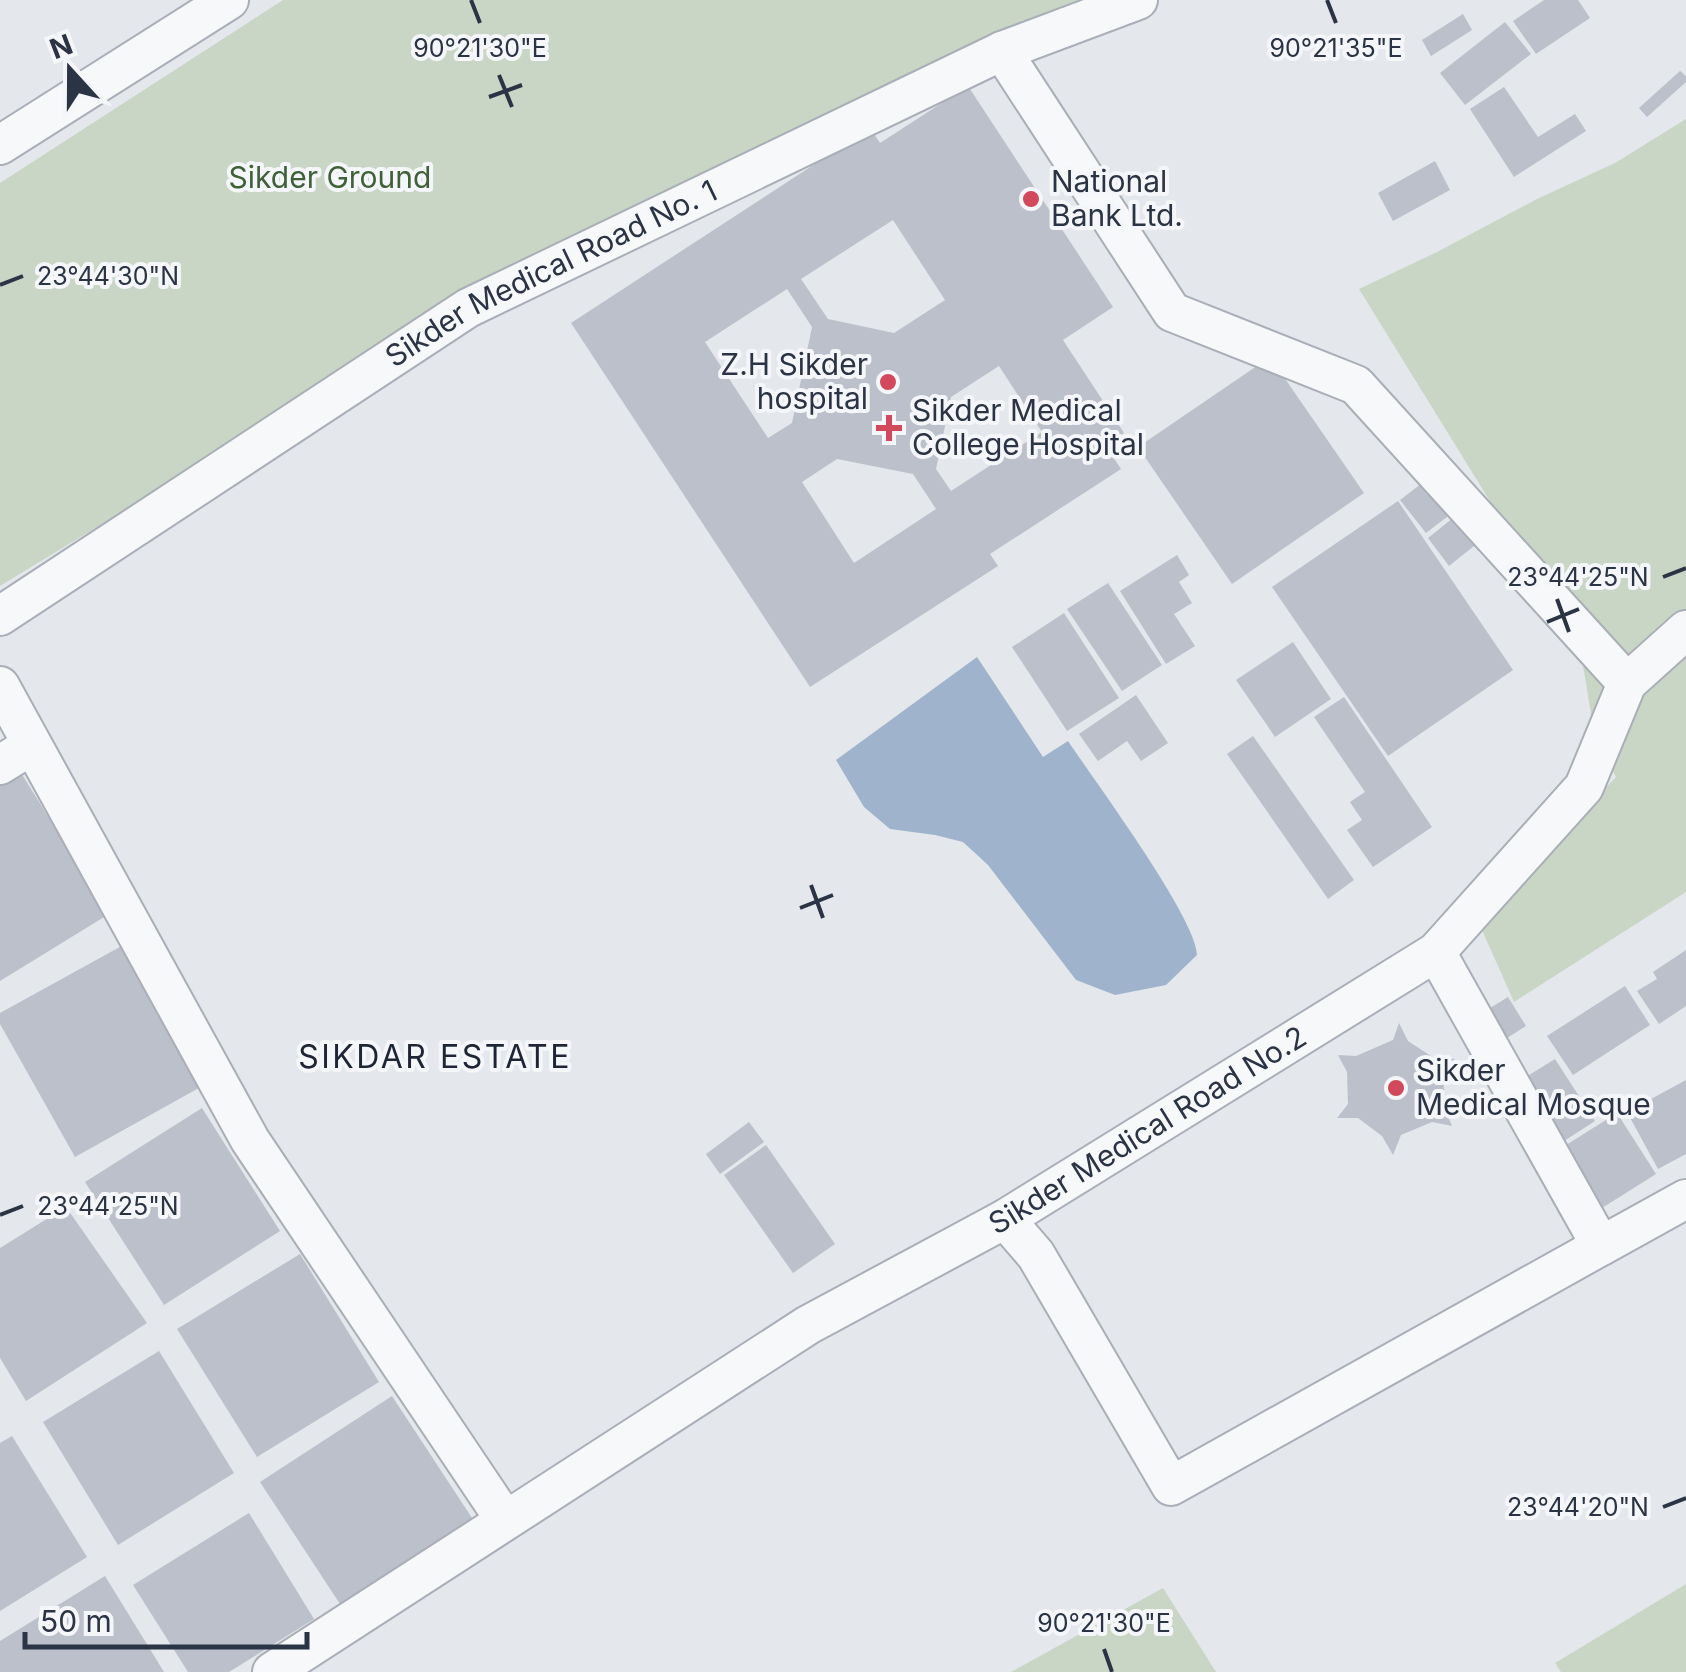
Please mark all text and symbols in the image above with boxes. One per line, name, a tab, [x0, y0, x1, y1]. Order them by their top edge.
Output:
north arrow	[20, 20, 120, 120]
text: N	[45, 27, 77, 66]
text: 90°21'30"E	[413, 33, 547, 63]
text: 90°21'35"E	[1270, 33, 1402, 63]
park label: Sikder Ground	[229, 159, 431, 195]
place label: National Bank Ltd.	[1051, 163, 1183, 233]
street label: Sikder Medical Road No. 1	[378, 172, 722, 374]
marker: National Bank Ltd.	[1020, 188, 1042, 210]
text: 23°44'30"N	[37, 261, 179, 291]
place label: Z.H Sikder hospital	[720, 346, 868, 416]
marker: Z.H Sikder hospital	[877, 371, 899, 393]
place label: Sikder Medical College Hospital	[912, 392, 1144, 462]
marker: Sikder Medical College Hospital	[876, 415, 902, 441]
text: 23°44'25"N	[1507, 562, 1649, 592]
street label: Sikder Medical Road No.2	[982, 1018, 1312, 1241]
district label: SIKDAR ESTATE	[298, 1037, 572, 1076]
place label: Sikder Medical Mosque	[1416, 1052, 1651, 1122]
marker: Sikder Medical Mosque	[1385, 1077, 1407, 1099]
text: 23°44'25"N	[37, 1191, 179, 1221]
text: 23°44'20"N	[1507, 1492, 1649, 1522]
scale bar	[25, 1587, 308, 1649]
text: 50 m	[40, 1603, 112, 1639]
text: 90°21'30"E	[1037, 1608, 1171, 1638]

